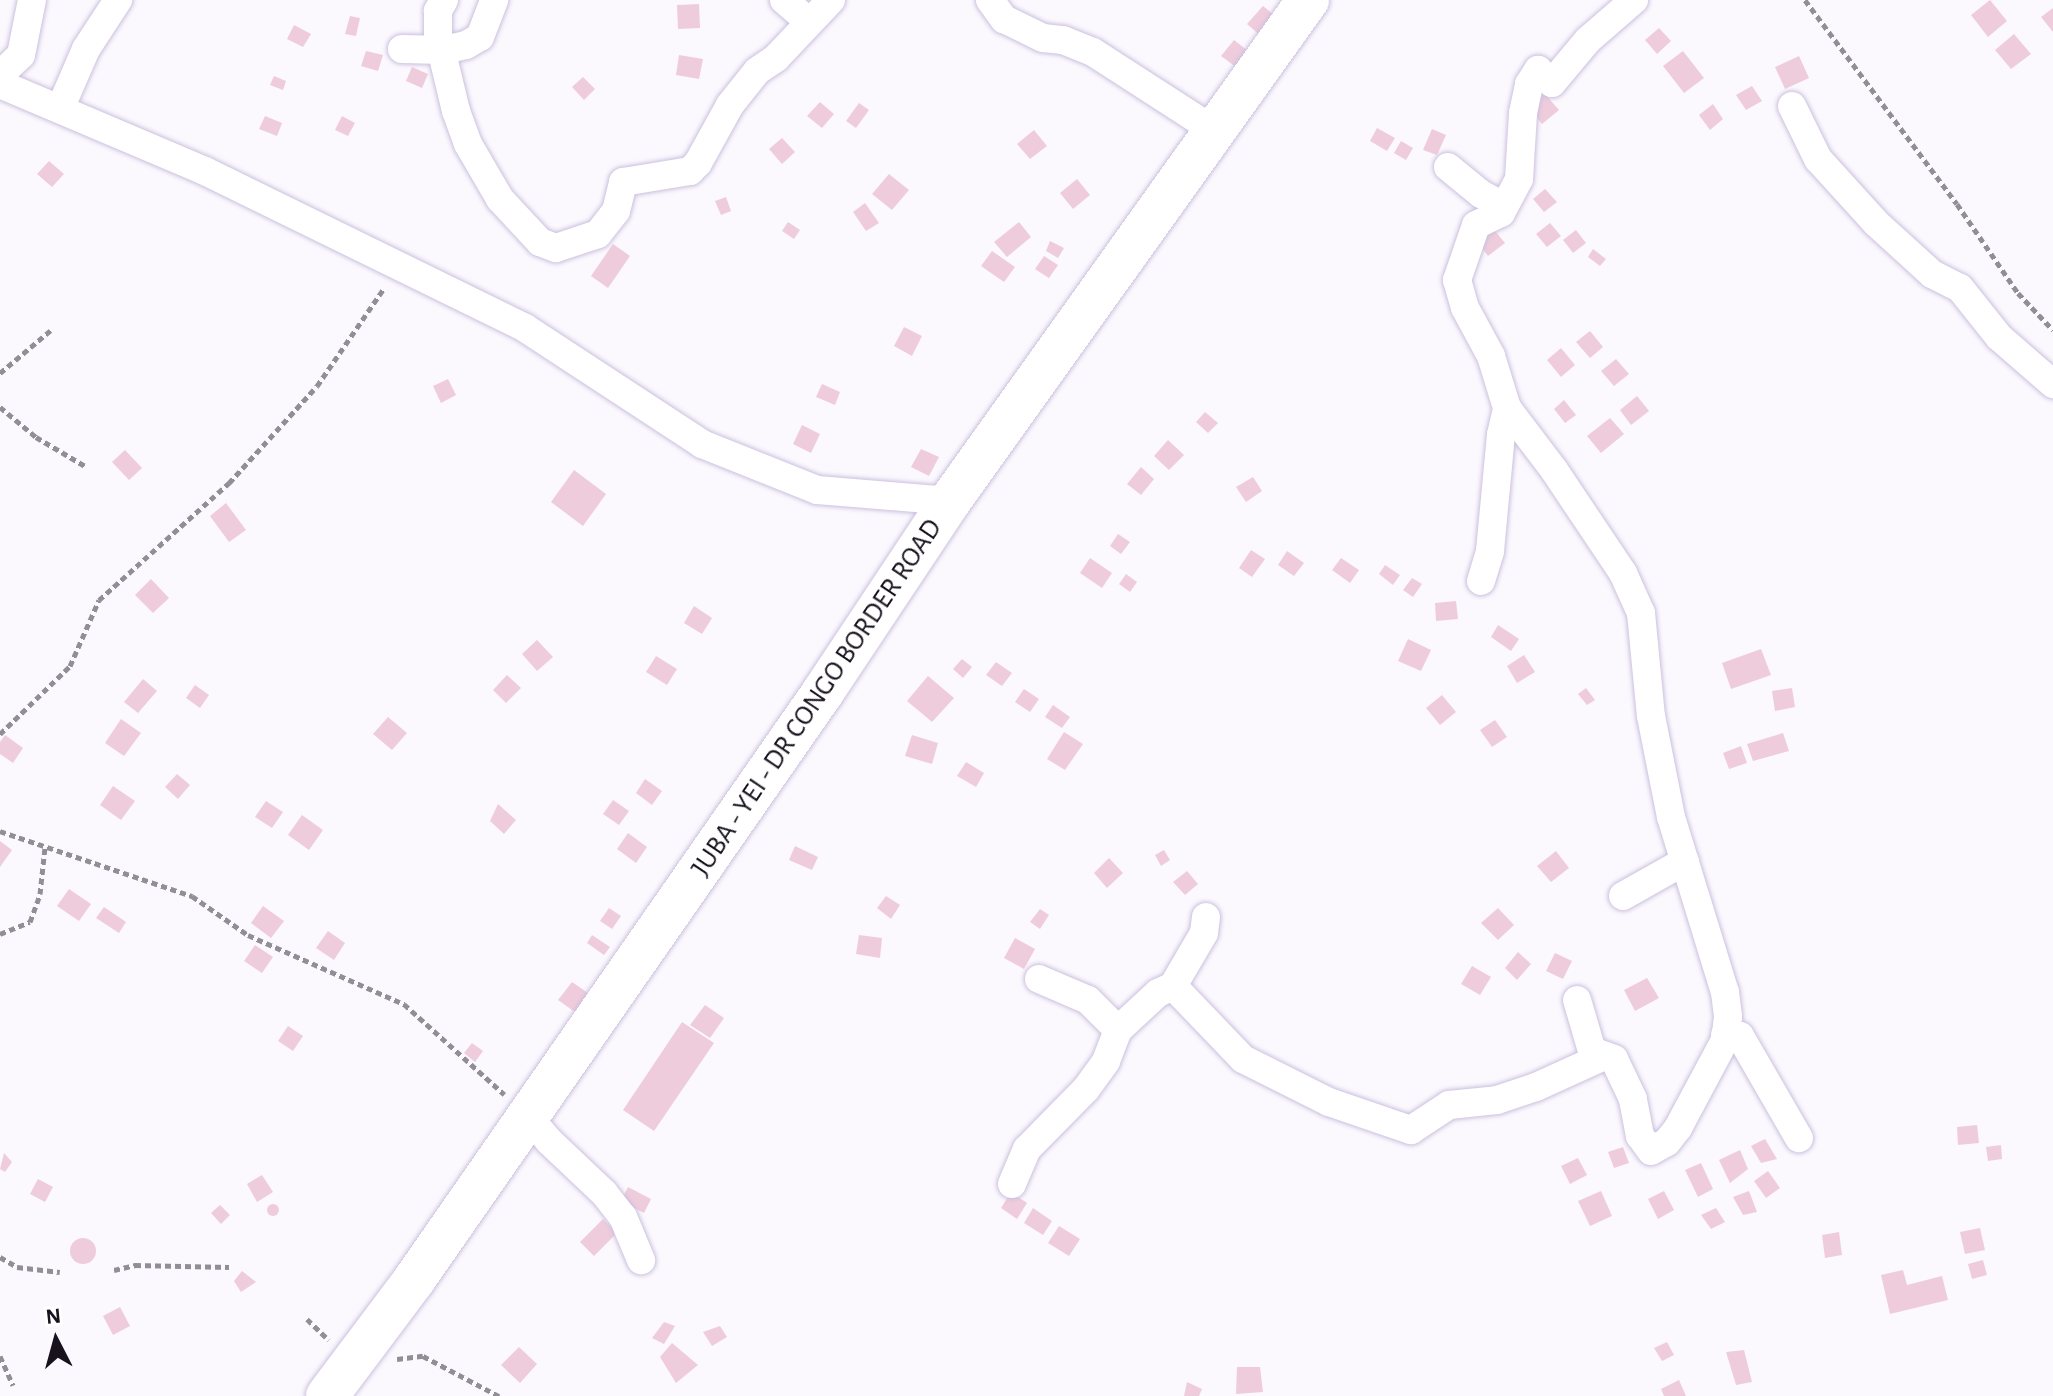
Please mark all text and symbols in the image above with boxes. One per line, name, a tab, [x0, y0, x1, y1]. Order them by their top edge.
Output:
street label: JUBA - YEI - DR CONGO BORDER ROAD	[684, 513, 950, 883]
north arrow	[16, 1300, 96, 1380]
text: N	[45, 1304, 62, 1328]

